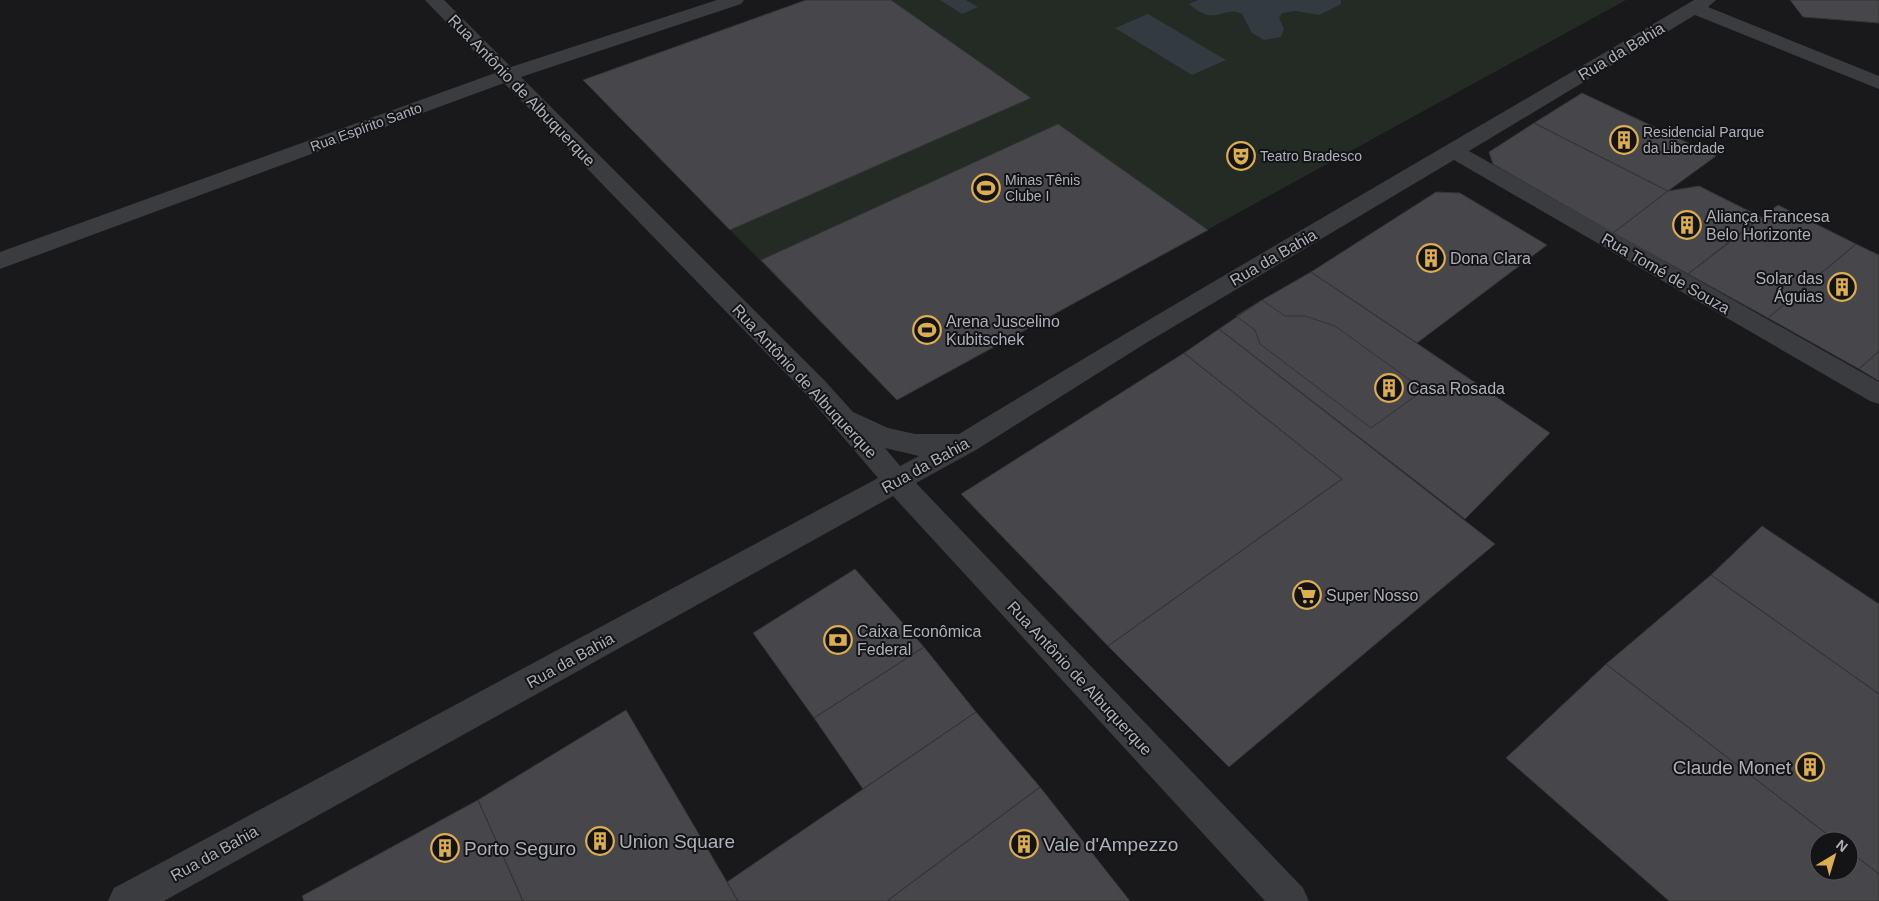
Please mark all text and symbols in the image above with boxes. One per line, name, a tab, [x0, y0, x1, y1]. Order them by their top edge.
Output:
street label: Rua Antônio de Albuquerque	[445, 11, 599, 170]
street label: Rua da Bahia	[1575, 19, 1667, 84]
street label: Rua Espírito Santo	[308, 99, 424, 155]
place label: Residencial Parque da Liberdade	[1643, 124, 1765, 156]
building icon: Residencial Parque da Liberdade	[1609, 125, 1639, 155]
theatre icon: Teatro Bradesco	[1226, 141, 1256, 171]
place label: Teatro Bradesco	[1260, 148, 1362, 164]
place label: Minas Tênis Clube I	[1005, 172, 1080, 204]
sports icon: Minas Tênis Clube I	[971, 173, 1001, 203]
place label: Aliança Francesa Belo Horizonte	[1706, 208, 1830, 243]
building icon: Aliança Francesa Belo Horizonte	[1672, 210, 1702, 240]
street label: Rua da Bahia	[1227, 226, 1320, 289]
street label: Rua Tomé de Souza	[1599, 230, 1733, 317]
building icon: Dona Clara	[1416, 243, 1446, 273]
place label: Dona Clara	[1450, 250, 1531, 267]
place label: Solar das Águias	[1755, 270, 1823, 305]
building icon: Solar das Águias	[1827, 272, 1857, 302]
street label: Rua Antônio de Albuquerque	[729, 301, 880, 462]
place label: Arena Juscelino Kubitschek	[946, 313, 1060, 348]
sports icon: Arena Juscelino Kubitschek	[912, 315, 942, 345]
building icon: Casa Rosada	[1374, 373, 1404, 403]
place label: Casa Rosada	[1408, 380, 1505, 397]
street label: Rua da Bahia	[879, 434, 972, 496]
supermarket icon: Super Nosso	[1292, 580, 1322, 610]
place label: Super Nosso	[1326, 587, 1419, 604]
street label: Rua Antônio de Albuquerque	[1004, 598, 1155, 759]
place label: Caixa Econômica Federal	[857, 623, 982, 658]
bank icon: Caixa Econômica Federal	[823, 625, 853, 655]
street label: Rua da Bahia	[524, 629, 617, 691]
building icon: Claude Monet	[1795, 752, 1825, 782]
place label: Claude Monet	[1673, 757, 1792, 778]
street label: Rua da Bahia	[168, 822, 261, 884]
building icon: Union Square	[585, 826, 615, 856]
building icon: Vale d'Ampezzo	[1009, 829, 1039, 859]
place label: Union Square	[619, 831, 735, 852]
north arrow	[1809, 831, 1859, 881]
building icon: Porto Seguro	[430, 833, 460, 863]
place label: Vale d'Ampezzo	[1043, 834, 1178, 855]
text: N	[1833, 836, 1851, 855]
place label: Porto Seguro	[464, 838, 576, 859]

